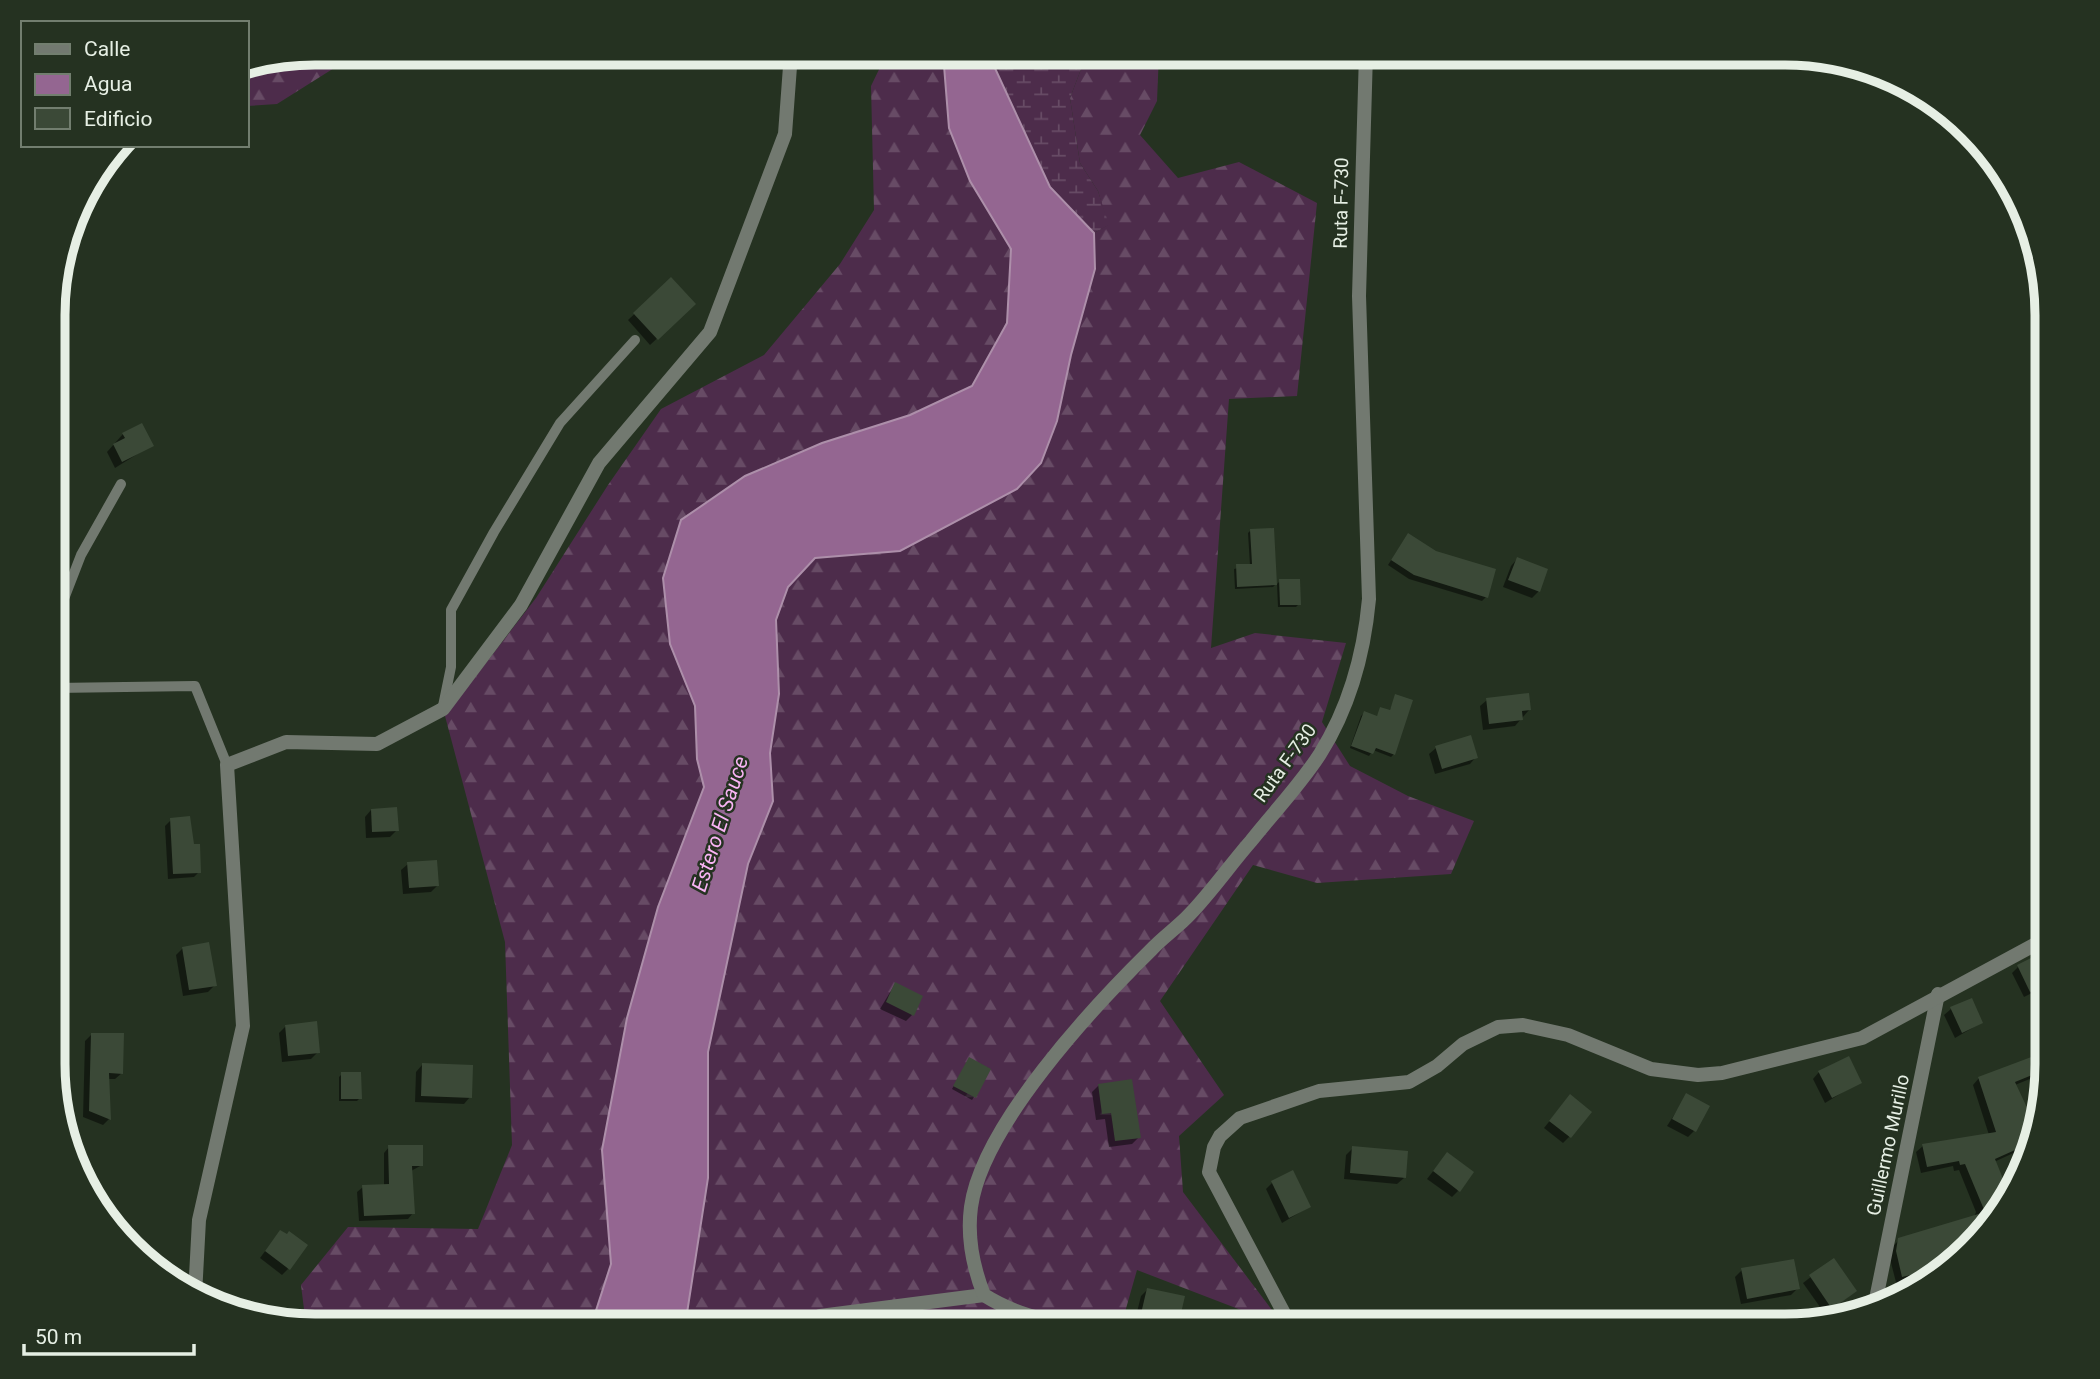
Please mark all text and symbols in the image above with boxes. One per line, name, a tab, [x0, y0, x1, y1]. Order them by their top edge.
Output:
legend	[21, 21, 248, 147]
text: Calle	[84, 37, 130, 61]
text: Agua	[84, 72, 133, 96]
text: Edificio	[84, 107, 152, 131]
street label: Ruta F-730	[1329, 157, 1353, 249]
street label: Ruta F-730	[1249, 719, 1321, 807]
water label: Estero El Sauce	[687, 753, 753, 895]
street label: Guillermo Murillo	[1862, 1072, 1914, 1218]
scale bar	[24, 1312, 194, 1356]
text: 50 m	[35, 1325, 82, 1349]

